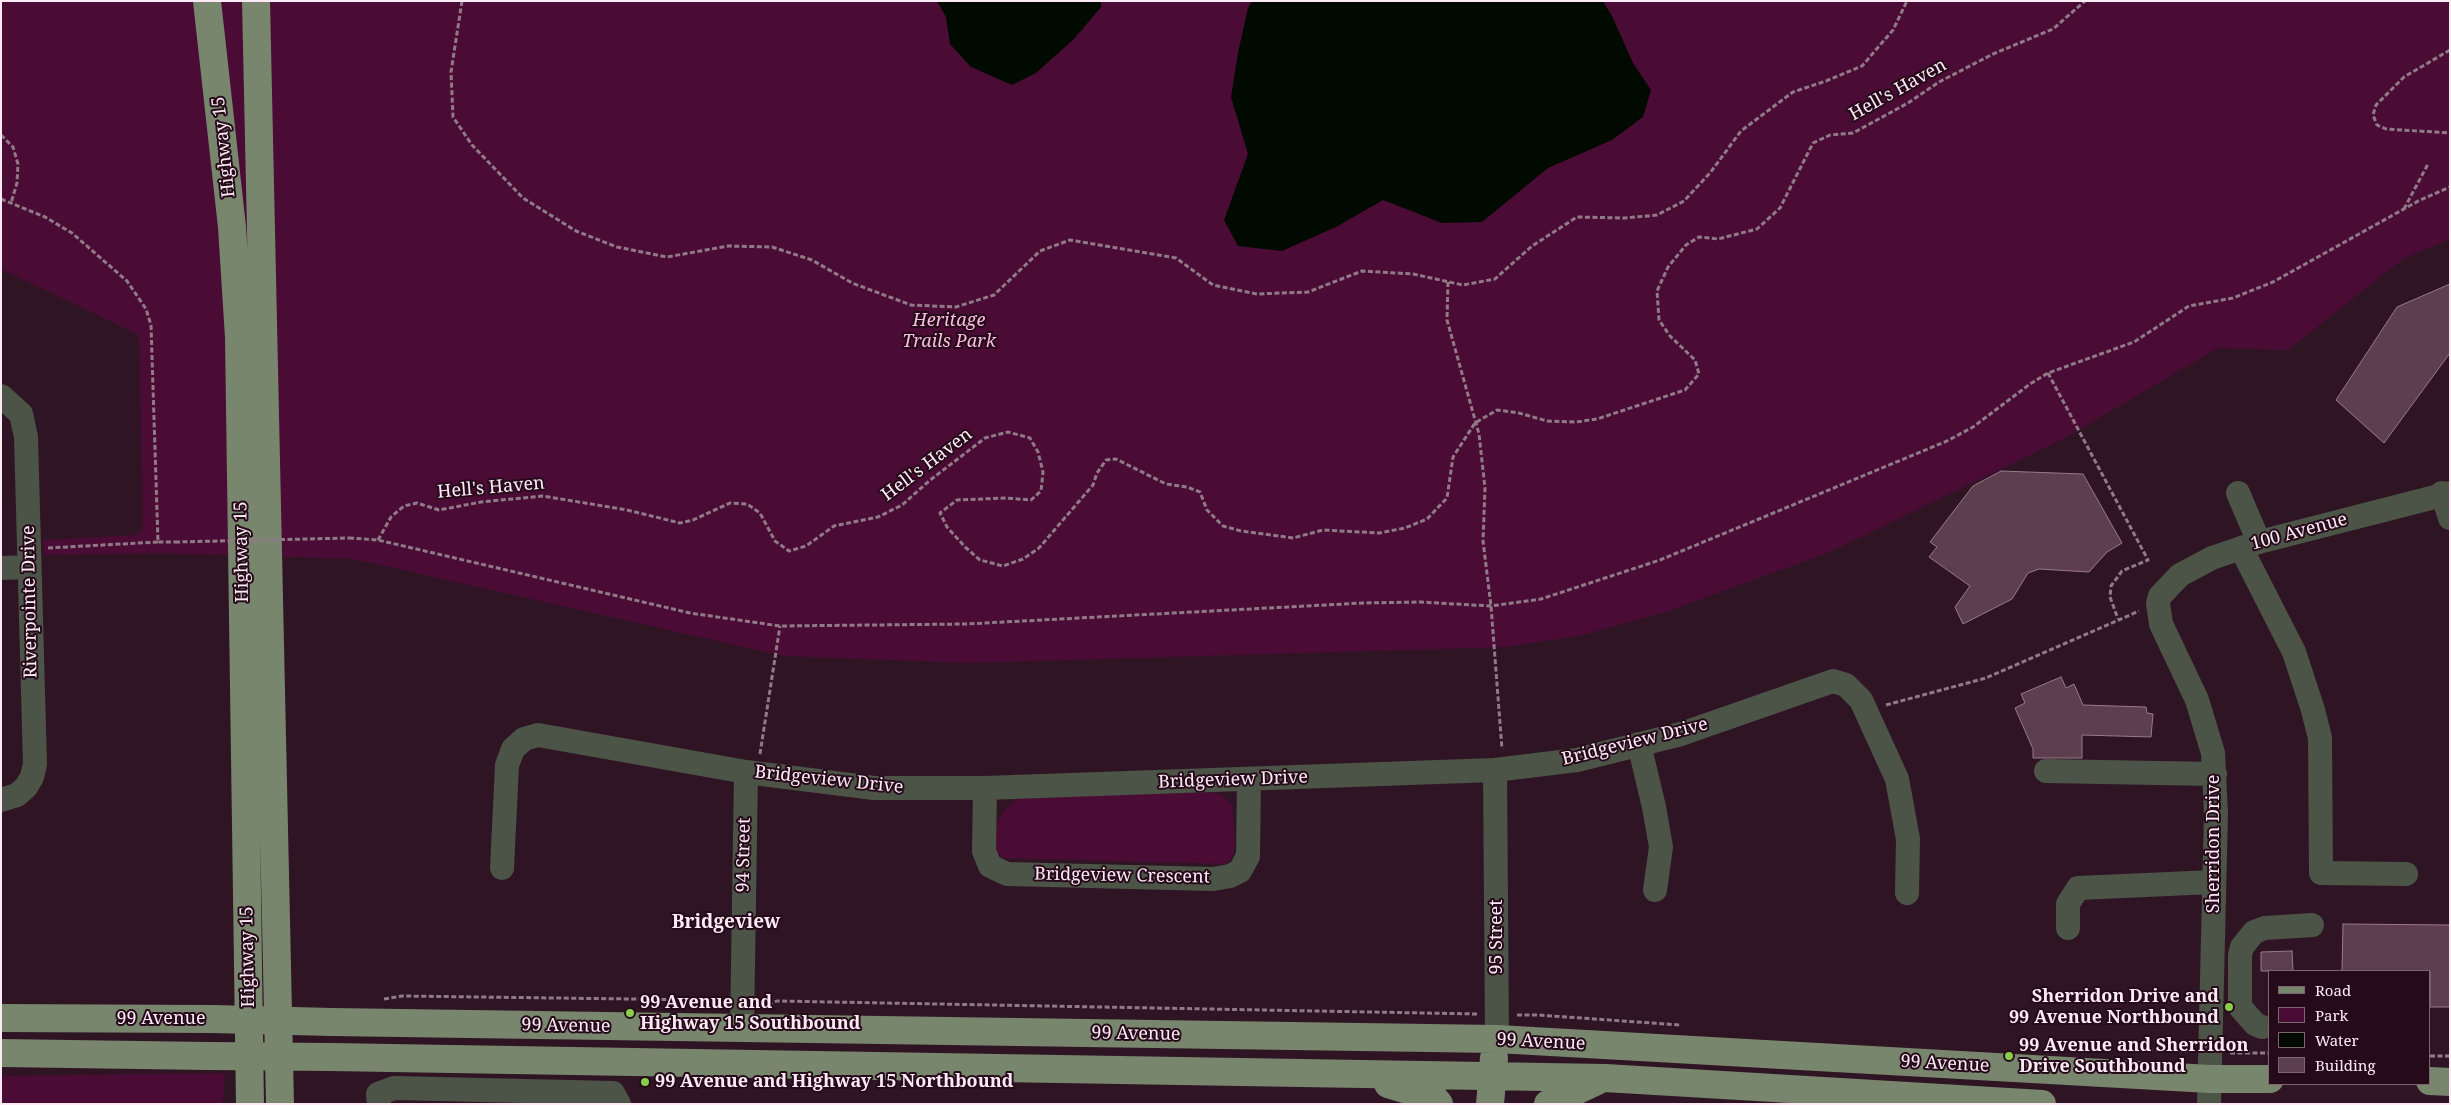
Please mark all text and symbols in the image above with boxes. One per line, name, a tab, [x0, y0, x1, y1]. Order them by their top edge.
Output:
street label: Hell's Haven	[1846, 54, 1950, 126]
street label: Highway 15	[208, 95, 240, 199]
park label: Heritage Trails Park	[902, 310, 996, 352]
street label: Hell's Haven	[877, 424, 977, 506]
street label: Hell's Haven	[436, 473, 546, 503]
street label: Highway 15	[230, 501, 254, 603]
street label: 100 Avenue	[2248, 509, 2350, 555]
street label: Riverpointe Drive	[18, 525, 42, 679]
street label: Bridgeview Drive	[1560, 713, 1710, 771]
street label: Bridgeview Drive	[753, 761, 905, 799]
street label: Bridgeview Drive	[1158, 767, 1308, 793]
street label: Sherridon Drive	[2203, 775, 2225, 913]
street label: 94 Street	[733, 817, 755, 893]
street label: Bridgeview Crescent	[1034, 864, 1210, 888]
street label: 95 Street	[1486, 899, 1508, 975]
street label: Highway 15	[236, 906, 260, 1008]
district label: Bridgeview	[672, 912, 780, 934]
legend	[2268, 970, 2431, 1085]
text: Road	[2315, 980, 2351, 1000]
place label: Sherridon Drive and 99 Avenue Northbound	[2009, 986, 2219, 1028]
place label: 99 Avenue and Highway 15 Southbound	[640, 992, 860, 1034]
marker: Sherridon Drive and 99 Avenue Northbound	[2223, 1001, 2235, 1013]
text: Park	[2315, 1005, 2348, 1025]
marker: 99 Avenue and Highway 15 Southbound	[624, 1007, 636, 1019]
street label: 99 Avenue	[116, 1008, 206, 1030]
street label: 99 Avenue	[521, 1014, 611, 1038]
street label: 99 Avenue	[1091, 1022, 1181, 1046]
street label: 99 Avenue	[1496, 1029, 1586, 1055]
text: Water	[2315, 1030, 2358, 1050]
place label: 99 Avenue and Sherridon Drive Southbound	[2019, 1035, 2248, 1078]
marker: 99 Avenue and Sherridon Drive Southbound	[2003, 1050, 2015, 1062]
street label: 99 Avenue	[1900, 1051, 1990, 1077]
text: Building	[2315, 1055, 2376, 1075]
place label: 99 Avenue and Highway 15 Northbound	[655, 1071, 1013, 1093]
marker: 99 Avenue and Highway 15 Northbound	[639, 1076, 651, 1088]

